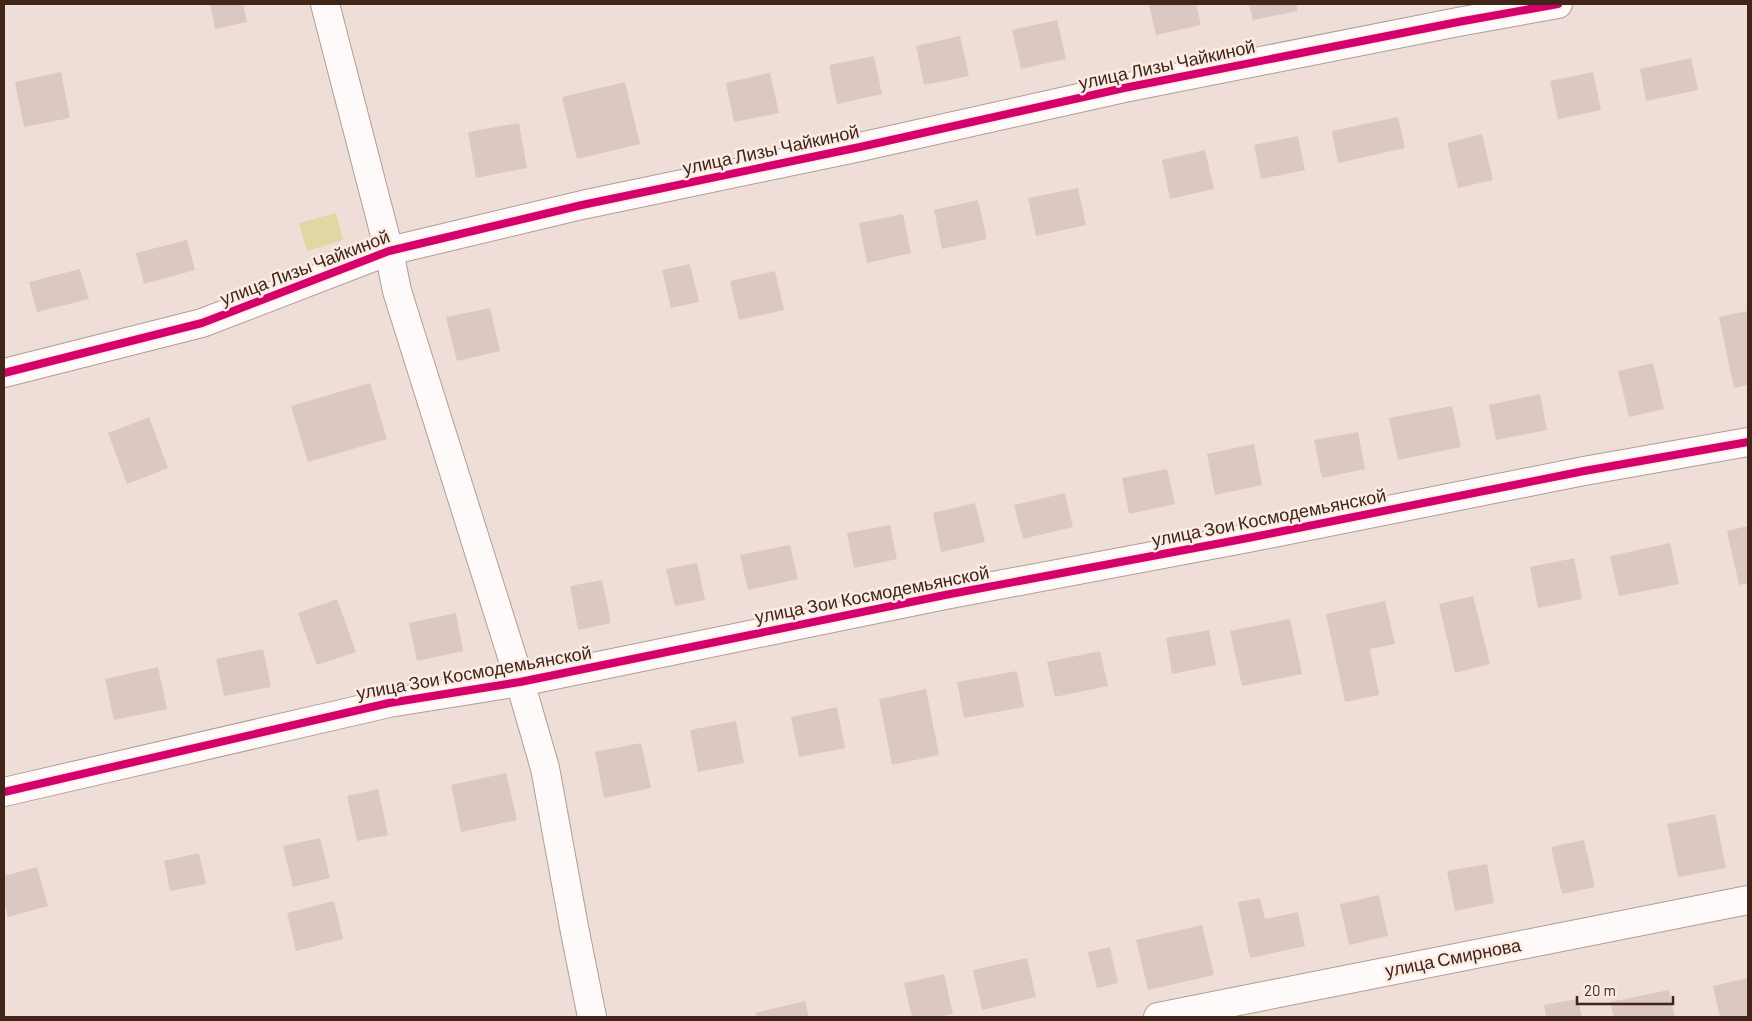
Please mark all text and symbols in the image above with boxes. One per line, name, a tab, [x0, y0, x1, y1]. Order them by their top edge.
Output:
street label: улица Лизы Чайкиной	[1077, 35, 1257, 93]
street label: улица Лизы Чайкиной	[681, 120, 861, 178]
street label: улица Лизы Чайкиной	[217, 225, 392, 310]
street label: улица Зои Космодемьянской	[1150, 483, 1388, 551]
street label: улица Зои Космодемьянской	[753, 560, 991, 628]
street label: улица Зои Космодемьянской	[355, 641, 593, 704]
street label: улица Смирнова	[1383, 933, 1524, 981]
scale bar	[1577, 974, 1673, 1006]
text: 20 m	[1584, 981, 1616, 999]

